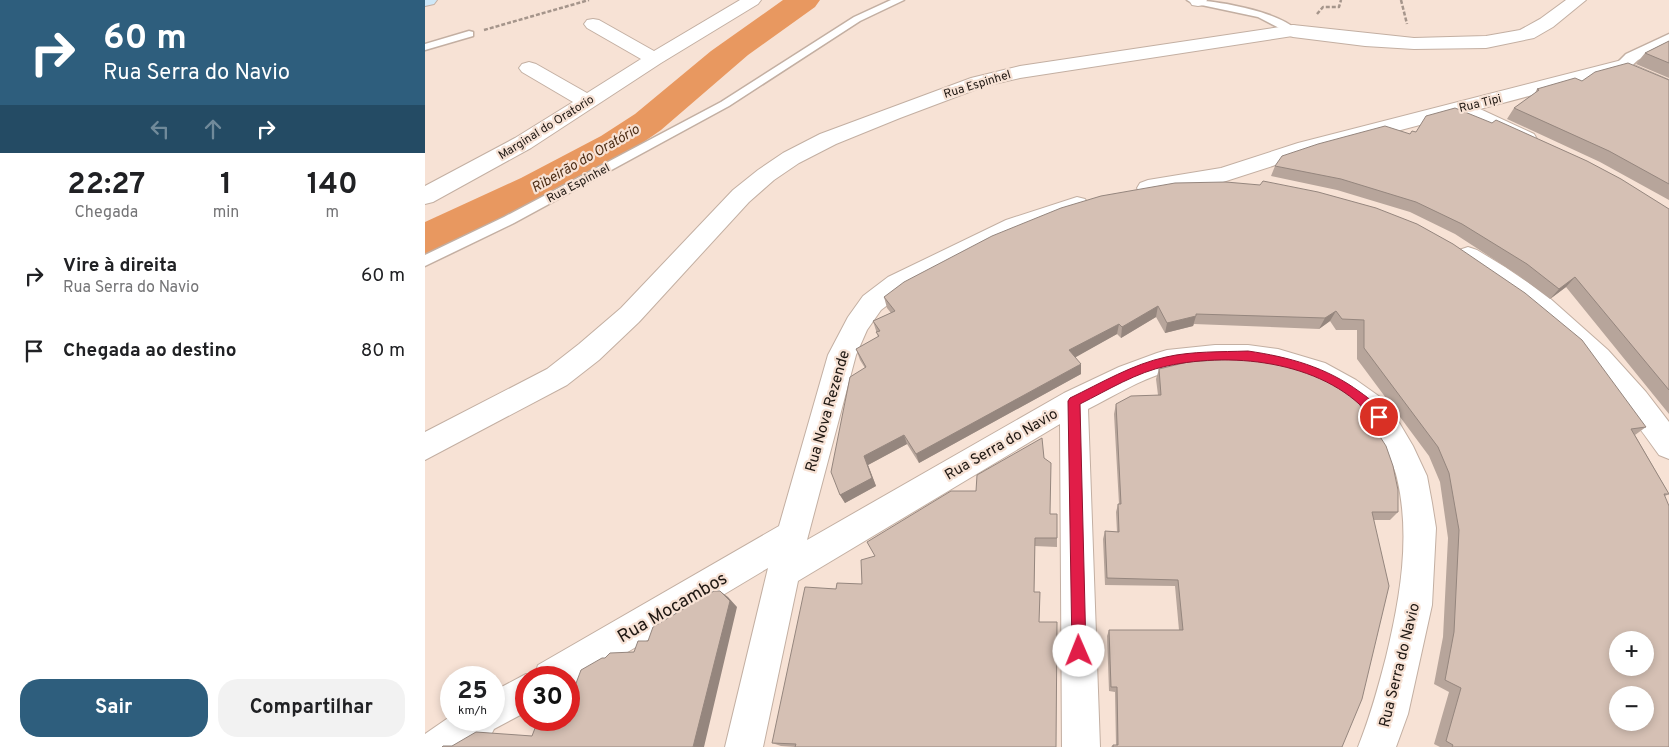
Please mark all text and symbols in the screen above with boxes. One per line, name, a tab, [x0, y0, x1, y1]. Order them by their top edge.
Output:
text: 60 m	[103, 17, 187, 61]
icon: right	[20, 20, 85, 85]
text: Rua Serra do Navio	[103, 60, 290, 87]
street label: Rua Espinhel	[942, 67, 1013, 103]
street label: Rua Tipi	[1457, 91, 1503, 117]
street label: Marginal do Oratorio	[496, 92, 598, 164]
icon: left	[146, 115, 174, 143]
icon: ahead	[199, 115, 227, 143]
icon: right	[252, 115, 280, 143]
water label: Ribeirão do Oratório	[529, 121, 643, 197]
street label: Rua Espinhel	[544, 161, 613, 207]
text: 22:27	[67, 167, 145, 204]
text: 1	[220, 167, 232, 204]
text: 140	[307, 167, 358, 204]
text: Chegada	[75, 203, 138, 223]
text: min	[213, 203, 239, 223]
text: m	[325, 203, 339, 223]
text: Vire à direita	[63, 254, 177, 278]
icon: right	[20, 262, 48, 290]
text: 60 m	[361, 264, 405, 288]
text: Rua Serra do Navio	[63, 278, 199, 298]
icon: arrive	[20, 337, 48, 365]
text: Chegada ao destino	[63, 339, 237, 363]
text: 80 m	[361, 339, 405, 363]
street label: Rua Nova Rezende	[802, 348, 855, 474]
pin	[1358, 396, 1400, 438]
icon: arrive	[1365, 403, 1393, 431]
street label: Rua Serra do Navio	[942, 405, 1062, 485]
street label: Rua Mocambos	[614, 568, 732, 649]
street label: Rua Serra do Navio	[1376, 601, 1425, 730]
position arrow	[1052, 624, 1104, 676]
map controls	[1609, 631, 1654, 731]
button: +	[1609, 631, 1654, 676]
speed limit sign: 30	[515, 666, 580, 731]
text: 25	[457, 676, 488, 708]
button: Sair	[20, 679, 208, 737]
button: Compartilhar	[218, 679, 405, 737]
button: −	[1609, 686, 1654, 731]
text: km/h	[458, 703, 487, 719]

